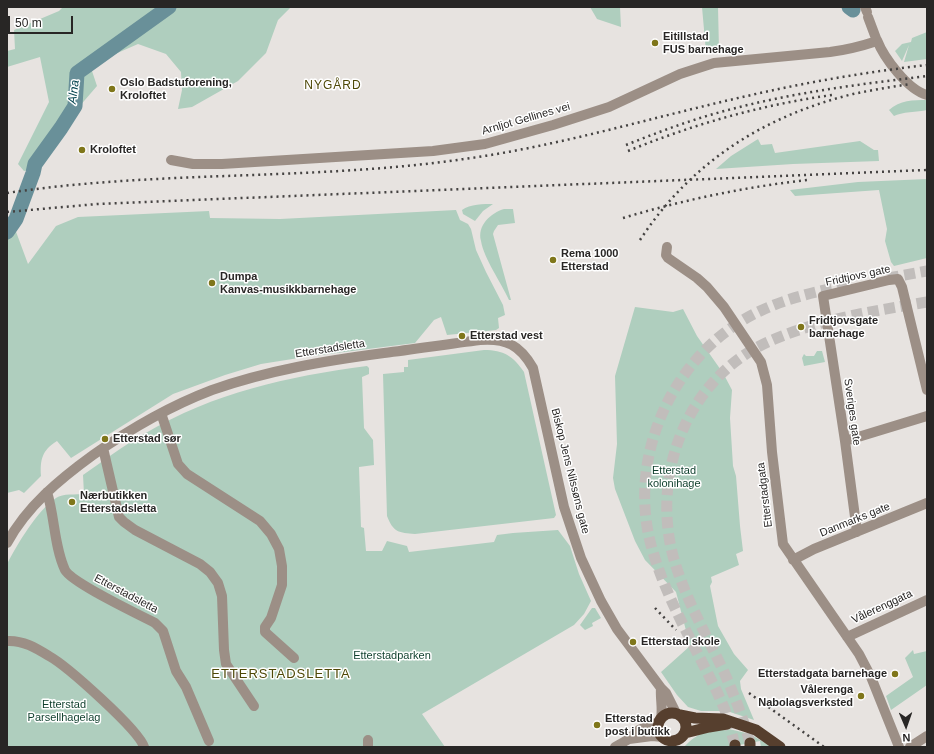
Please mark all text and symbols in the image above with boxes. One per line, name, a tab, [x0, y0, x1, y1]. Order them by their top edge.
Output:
scale bar	[10, 8, 75, 34]
text: 50 m	[15, 16, 42, 30]
place label: Eitillstad FUS barnehage	[663, 30, 744, 56]
marker: Eitillstad FUS barnehage	[650, 38, 660, 48]
place label: Oslo Badstuforening, Kroloftet	[120, 76, 232, 102]
water label: Alna	[65, 79, 83, 105]
district label: NYGÅRD	[304, 79, 362, 93]
marker: Oslo Badstuforening, Kroloftet	[107, 84, 117, 94]
street label: Arnljot Gellines vei	[480, 100, 572, 138]
place label: Kroloftet	[90, 143, 136, 157]
marker: Kroloftet	[77, 145, 87, 155]
place label: Rema 1000 Etterstad	[561, 247, 618, 273]
marker: Rema 1000 Etterstad	[548, 255, 558, 265]
street label: Fridtjovs gate	[824, 263, 892, 289]
place label: Dumpa Kanvas-musikkbarnehage	[220, 270, 356, 296]
marker: Dumpa Kanvas-musikkbarnehage	[207, 278, 217, 288]
place label: Fridtjovsgate barnehage	[809, 314, 878, 340]
marker: Fridtjovsgate barnehage	[796, 322, 806, 332]
place label: Etterstad vest	[470, 329, 543, 343]
marker: Etterstad vest	[457, 331, 467, 341]
street label: Etterstadsletta	[294, 337, 366, 361]
street label: Sveriges gate	[841, 378, 863, 446]
street label: Biskop Jens Nilssøns gate	[548, 407, 592, 535]
place label: Etterstad sør	[113, 432, 181, 446]
marker: Etterstad sør	[100, 434, 110, 444]
street label: Etterstadgata	[754, 462, 776, 528]
park label: Etterstad kolonihage	[647, 464, 701, 490]
place label: Nærbutikken Etterstadsletta	[80, 489, 156, 515]
marker: Nærbutikken Etterstadsletta	[67, 497, 77, 507]
street label: Danmarks gate	[818, 500, 892, 540]
street label: Etterstadsletta	[92, 572, 160, 616]
street label: Vålerenggata	[850, 587, 914, 627]
place label: Etterstad skole	[641, 635, 720, 649]
marker: Etterstad skole	[628, 637, 638, 647]
park label: Etterstadparken	[353, 649, 431, 663]
district label: ETTERSTADSLETTA	[211, 666, 351, 682]
place label: Etterstadgata barnehage	[758, 667, 887, 681]
marker: Etterstadgata barnehage	[890, 669, 900, 679]
place label: Vålerenga Nabolagsverksted	[758, 683, 853, 709]
marker: Vålerenga Nabolagsverksted	[856, 691, 866, 701]
park label: Etterstad Parsellhagelag	[28, 698, 100, 724]
north arrow	[886, 706, 926, 746]
place label: Etterstad post i butikk	[605, 712, 670, 738]
marker: Etterstad post i butikk	[592, 720, 602, 730]
text: N	[902, 732, 911, 744]

